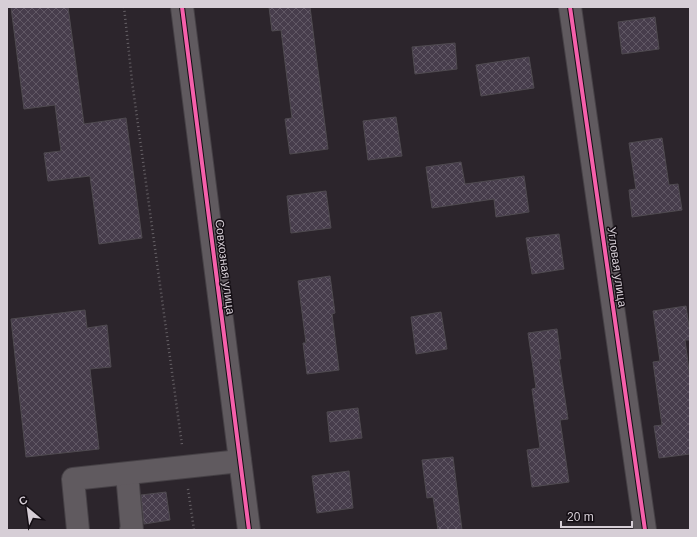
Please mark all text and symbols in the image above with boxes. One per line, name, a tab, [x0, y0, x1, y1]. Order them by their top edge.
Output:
street label: Совхозная улица	[212, 219, 238, 316]
street label: Угловая улица	[604, 226, 630, 308]
north arrow	[8, 489, 48, 529]
text: С	[17, 493, 30, 507]
scale bar	[561, 503, 632, 529]
text: 20 m	[567, 510, 594, 524]

